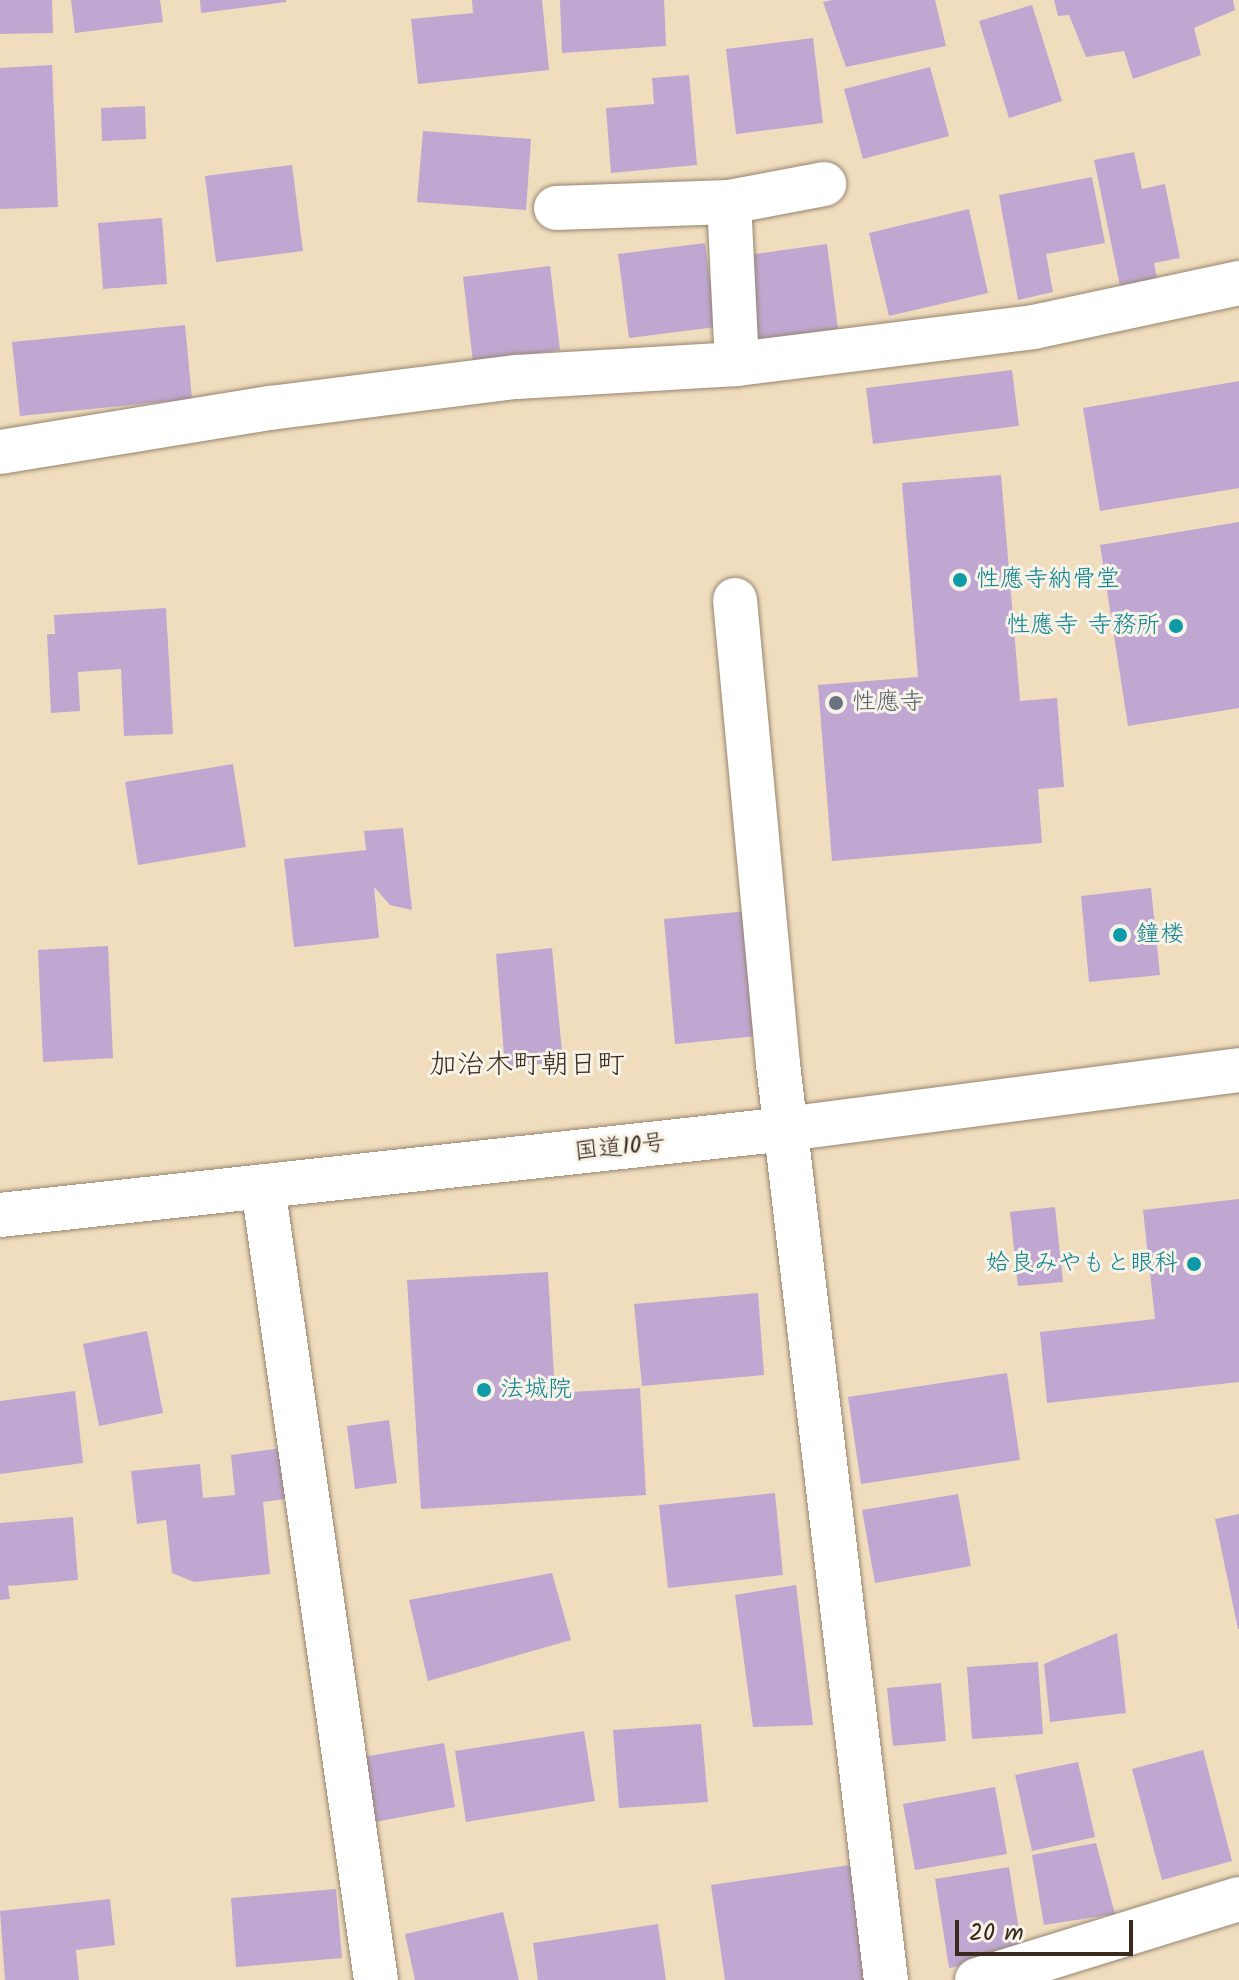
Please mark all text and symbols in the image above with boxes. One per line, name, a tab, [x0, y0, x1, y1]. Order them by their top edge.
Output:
place label: 性應寺納骨堂	[976, 566, 1120, 594]
marker: 性應寺納骨堂	[951, 571, 969, 589]
place label: 性應寺 寺務所	[1006, 612, 1160, 640]
marker: 性應寺 寺務所	[1167, 617, 1185, 635]
place label: 性應寺	[852, 689, 924, 717]
marker: 性應寺	[827, 694, 845, 712]
place label: 鐘楼	[1136, 921, 1184, 949]
marker: 鐘楼	[1111, 926, 1129, 944]
district label: 加治木町朝日町	[429, 1049, 625, 1083]
street label: 国道10号	[573, 1129, 667, 1167]
place label: 姶良みやもと眼科	[986, 1250, 1178, 1278]
marker: 姶良みやもと眼科	[1185, 1255, 1203, 1273]
place label: 法城院	[500, 1376, 572, 1404]
marker: 法城院	[475, 1381, 493, 1399]
scale bar	[959, 1904, 1137, 1954]
text: 20 m	[969, 1914, 1024, 1953]

